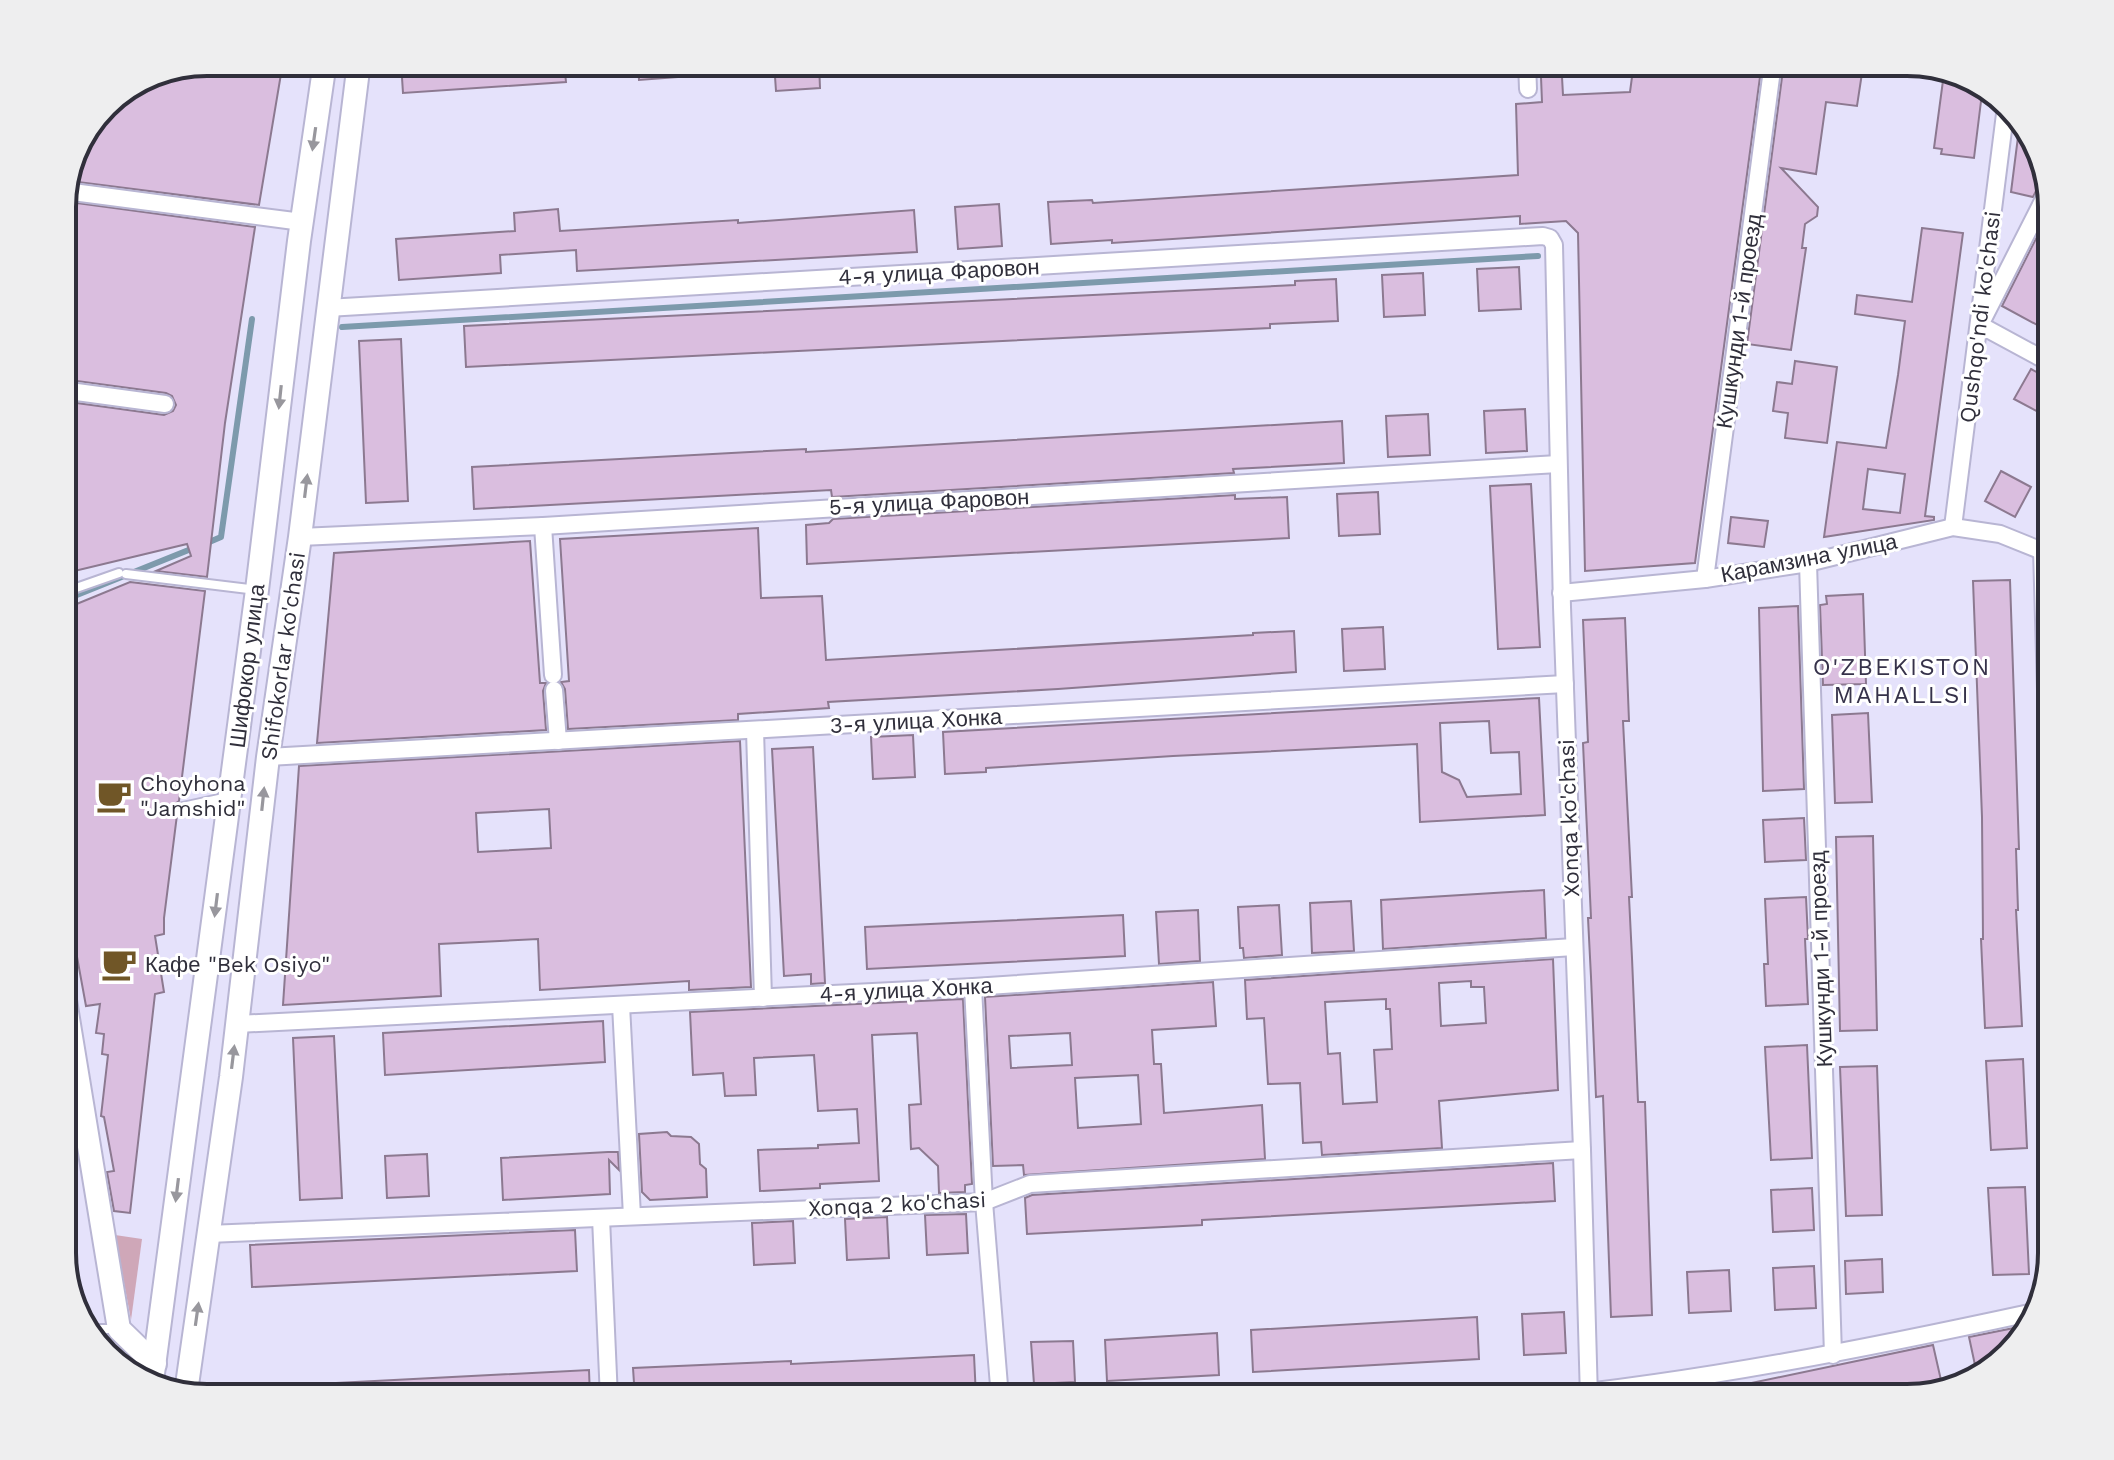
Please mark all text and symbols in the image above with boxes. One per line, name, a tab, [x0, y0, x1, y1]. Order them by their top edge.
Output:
one-way arrow	[307, 127, 320, 152]
street label: Qushqo'ndi ko'chasi	[1955, 210, 2005, 424]
street label: Кушкунди 1-й проезд	[1712, 212, 1766, 430]
street label: 4-я улица Фаровон	[838, 254, 1040, 290]
one-way arrow	[274, 385, 287, 410]
one-way arrow	[299, 473, 312, 498]
street label: 5-я улица Фаровон	[828, 484, 1030, 520]
street label: Карамзина улица	[1719, 528, 1900, 587]
street label: Shifokorlar ko'chasi	[256, 550, 310, 762]
street label: Шифокор улица	[225, 582, 270, 749]
district label: O'ZBEKISTON MAHALLSI	[1813, 653, 1991, 709]
street label: 3-я улица Хонка	[829, 704, 1004, 738]
street label: Xonqa ko'chasi	[1554, 739, 1584, 897]
place label: Choyhona "Jamshid"	[140, 771, 246, 821]
cafe icon: Choyhona "Jamshid"	[95, 777, 133, 815]
one-way arrow	[257, 786, 270, 811]
street label: Кушкунди 1-й проезд	[1805, 850, 1837, 1068]
one-way arrow	[209, 893, 222, 918]
cafe icon: Кафе "Bek Osiyo"	[100, 945, 138, 983]
place label: Кафе "Bek Osiyo"	[145, 952, 330, 977]
street label: 4-я улица Хонка	[819, 973, 994, 1007]
one-way arrow	[227, 1044, 240, 1069]
one-way arrow	[171, 1178, 184, 1203]
street label: Xonqa 2 ko'chasi	[807, 1187, 987, 1221]
one-way arrow	[191, 1302, 204, 1327]

